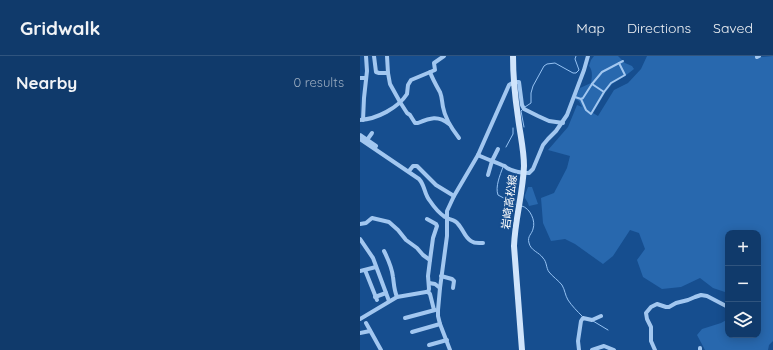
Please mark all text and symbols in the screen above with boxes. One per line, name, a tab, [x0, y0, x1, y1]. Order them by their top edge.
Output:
text: Gridwalk	[20, 16, 100, 40]
text: Map	[576, 19, 605, 37]
text: Directions	[627, 19, 691, 37]
text: Saved	[713, 19, 753, 37]
text: Nearby	[16, 72, 77, 93]
text: 0 results	[293, 74, 344, 90]
street label: 岩崎高松線	[498, 174, 520, 230]
map controls	[725, 230, 761, 338]
button: +	[725, 230, 761, 266]
button: −	[725, 266, 761, 302]
button: layers	[725, 302, 761, 338]

